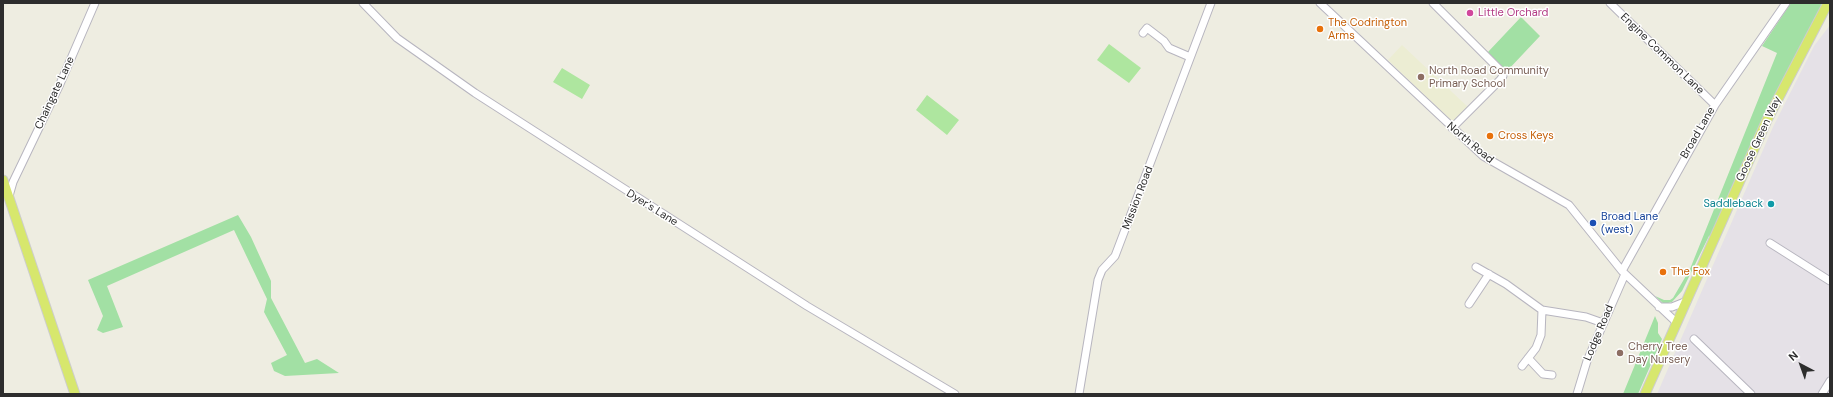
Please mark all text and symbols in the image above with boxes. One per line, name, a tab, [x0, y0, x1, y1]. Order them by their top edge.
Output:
place label: Little Orchard	[1478, 6, 1548, 20]
marker: Little Orchard	[1465, 8, 1475, 18]
street label: Engine Common Lane	[1618, 11, 1706, 97]
place label: The Codrington Arms	[1328, 16, 1407, 42]
marker: The Codrington Arms	[1315, 24, 1325, 34]
street label: Chaingate Lane	[32, 55, 78, 131]
place label: North Road Community Primary School	[1429, 64, 1549, 90]
marker: North Road Community Primary School	[1416, 72, 1426, 82]
street label: Goose Green Way	[1734, 94, 1784, 184]
street label: Broad Lane	[1678, 105, 1718, 161]
street label: North Road	[1444, 120, 1496, 166]
place label: Cross Keys	[1498, 129, 1554, 143]
marker: Cross Keys	[1485, 131, 1495, 141]
street label: Mission Road	[1120, 164, 1156, 232]
street label: Dyer's Lane	[624, 187, 680, 229]
place label: Saddleback	[1703, 197, 1763, 211]
marker: Saddleback	[1766, 199, 1776, 209]
place label: Broad Lane (west)	[1601, 210, 1658, 236]
marker: Broad Lane (west)	[1588, 218, 1598, 228]
place label: The Fox	[1671, 265, 1710, 279]
marker: The Fox	[1658, 267, 1668, 277]
street label: Lodge Road	[1581, 303, 1617, 363]
place label: Cherry Tree Day Nursery	[1628, 340, 1690, 366]
north arrow	[1781, 345, 1821, 385]
marker: Cherry Tree Day Nursery	[1615, 348, 1625, 358]
text: N	[1786, 348, 1801, 364]

